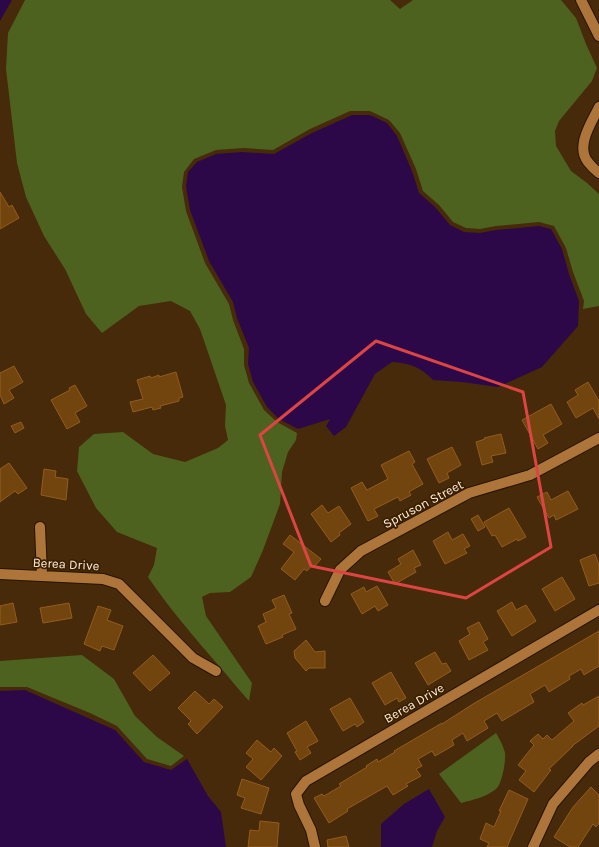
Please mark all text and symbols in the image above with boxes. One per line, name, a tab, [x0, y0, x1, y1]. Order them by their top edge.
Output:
street label: Spruson Street	[380, 477, 466, 531]
street label: Berea Drive	[32, 555, 100, 573]
street label: Berea Drive	[381, 680, 447, 726]

